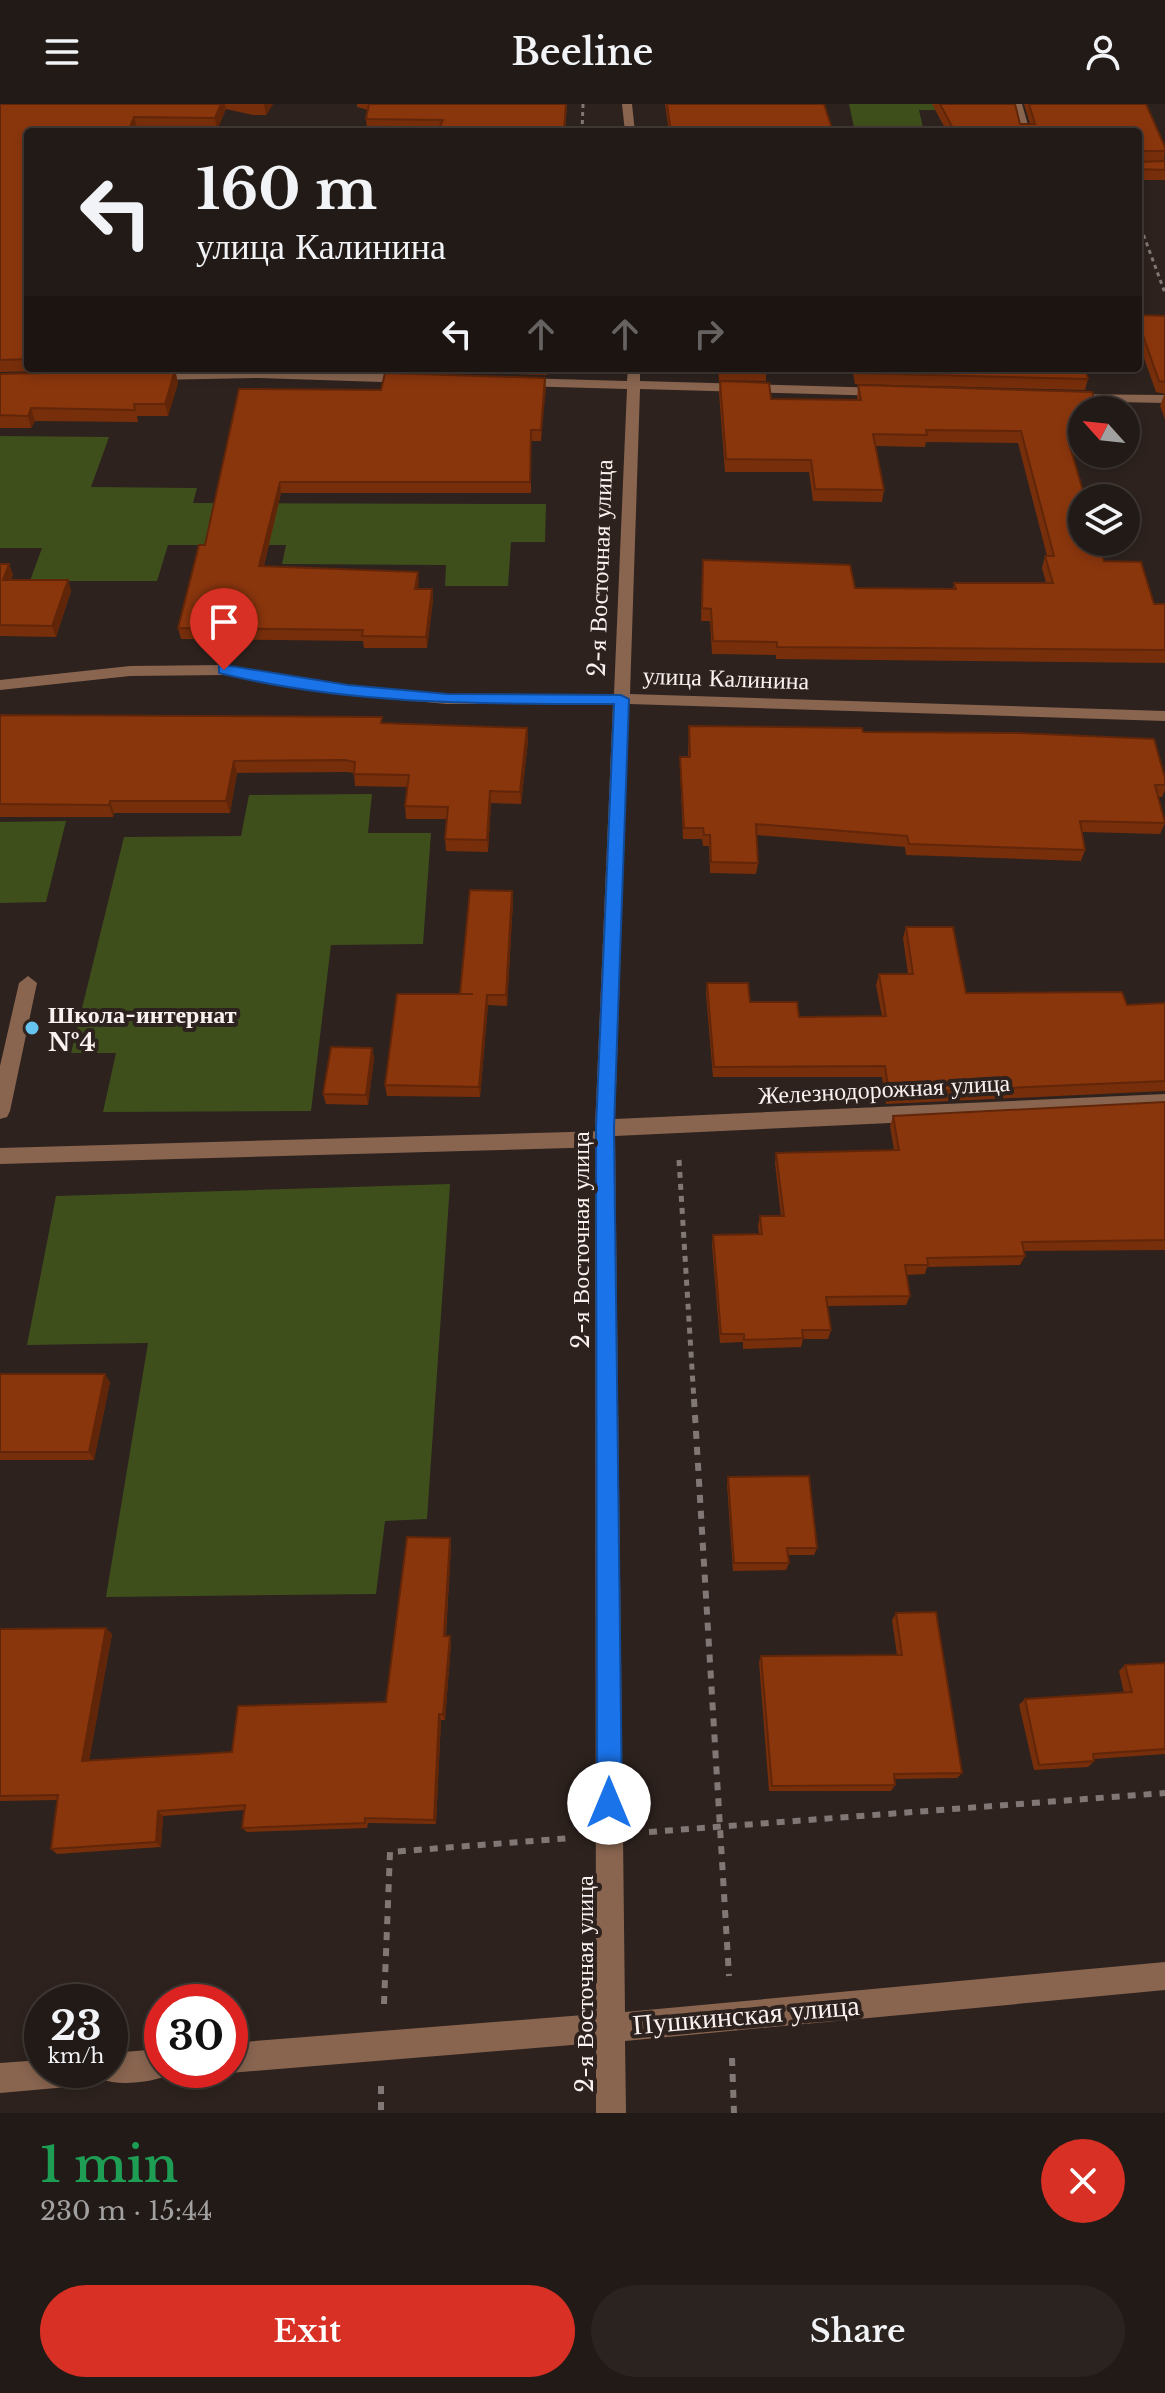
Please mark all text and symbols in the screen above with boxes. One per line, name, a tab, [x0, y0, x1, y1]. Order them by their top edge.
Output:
icon: menu	[40, 30, 84, 74]
text: Beeline	[511, 30, 654, 75]
icon: person	[1081, 30, 1125, 74]
text: 160 m	[196, 155, 377, 224]
icon: left	[64, 160, 168, 264]
text: улица Калинина	[196, 224, 446, 269]
icon: left	[435, 312, 479, 356]
icon: ahead	[519, 312, 563, 356]
icon: ahead	[603, 312, 647, 356]
icon: right	[687, 312, 731, 356]
north arrow	[1068, 396, 1140, 468]
map controls	[1068, 396, 1140, 556]
street label: 2-я Восточная улица	[582, 459, 618, 677]
button: layers	[1068, 484, 1140, 556]
pin	[190, 588, 258, 670]
icon: arrive	[202, 600, 246, 644]
street label: улица Калинина	[642, 661, 810, 695]
place label: Школа-интернат №4	[48, 1000, 237, 1057]
marker: Школа-интернат №4	[23, 1019, 41, 1037]
street label: Железнодорожная улица	[757, 1068, 1011, 1110]
street label: 2-я Восточная улица	[566, 1131, 595, 1349]
position arrow	[567, 1761, 651, 1845]
street label: 2-я Восточная улица	[570, 1875, 599, 2093]
speed limit sign: 30	[144, 1984, 248, 2088]
street label: Пушкинская улица	[631, 1988, 861, 2042]
text: 23	[50, 2001, 102, 2051]
text: km/h	[48, 2044, 104, 2068]
text: 1 min	[40, 2135, 178, 2195]
button: close	[1041, 2139, 1125, 2223]
text: 230 m · 15:44	[40, 2195, 212, 2227]
button: Exit	[40, 2285, 575, 2377]
button: Share	[591, 2285, 1125, 2377]

